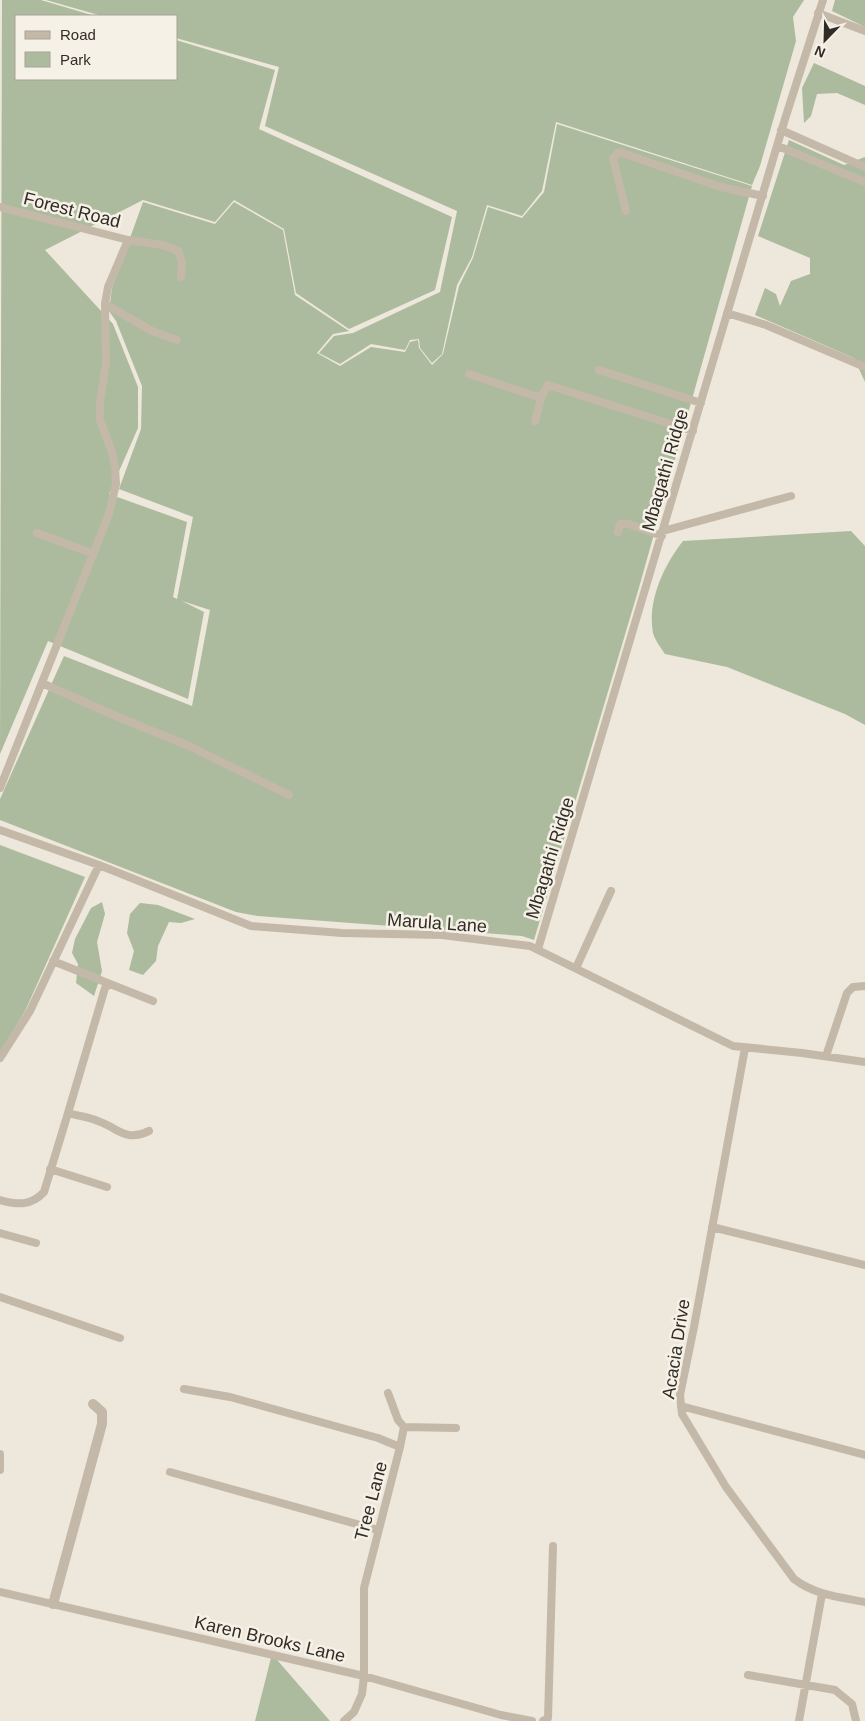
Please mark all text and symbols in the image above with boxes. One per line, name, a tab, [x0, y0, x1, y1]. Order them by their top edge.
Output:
legend	[15, 15, 178, 80]
north arrow	[800, 15, 850, 65]
text: Road	[60, 26, 96, 43]
text: N	[812, 43, 828, 61]
text: Park	[60, 51, 91, 68]
street label: Forest Road	[22, 188, 122, 232]
street label: Mbagathi Ridge	[638, 407, 692, 533]
street label: Mbagathi Ridge	[522, 795, 578, 921]
street label: Marula Lane	[386, 910, 488, 936]
street label: Acacia Drive	[658, 1298, 694, 1400]
street label: Tree Lane	[351, 1459, 391, 1543]
street label: Karen Brooks Lane	[193, 1612, 347, 1666]

